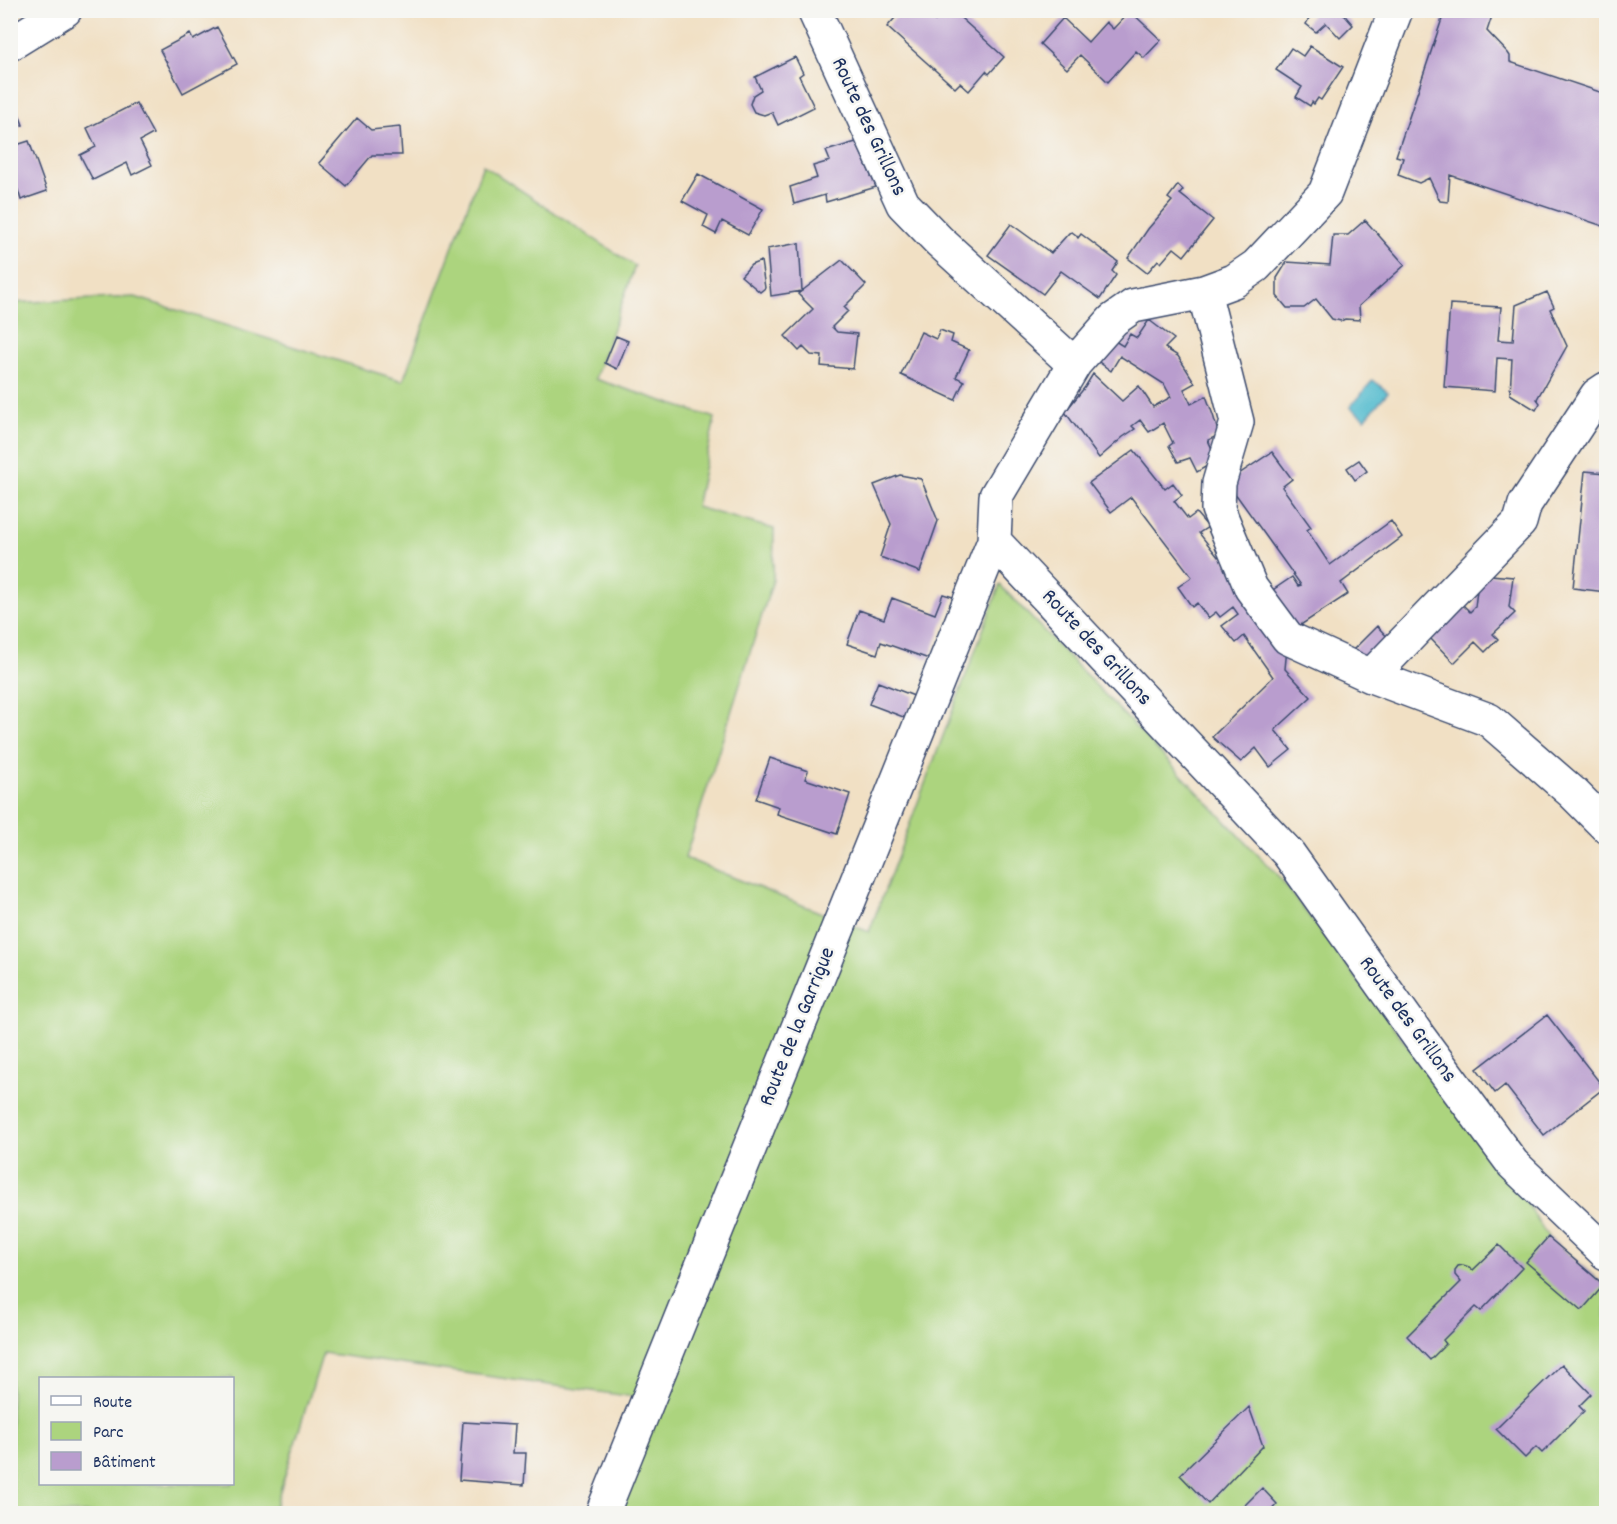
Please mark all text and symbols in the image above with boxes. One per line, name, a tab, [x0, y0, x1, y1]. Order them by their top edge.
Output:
street label: Route des Grillons	[822, 52, 914, 202]
street label: Route des Grillons	[1033, 583, 1159, 713]
street label: Route de la Garrigue	[752, 943, 844, 1111]
street label: Route des Grillons	[1350, 950, 1464, 1090]
legend	[39, 1377, 234, 1485]
text: Route	[93, 1391, 132, 1416]
text: Parc	[93, 1421, 124, 1446]
text: Bâtiment	[93, 1451, 156, 1476]

